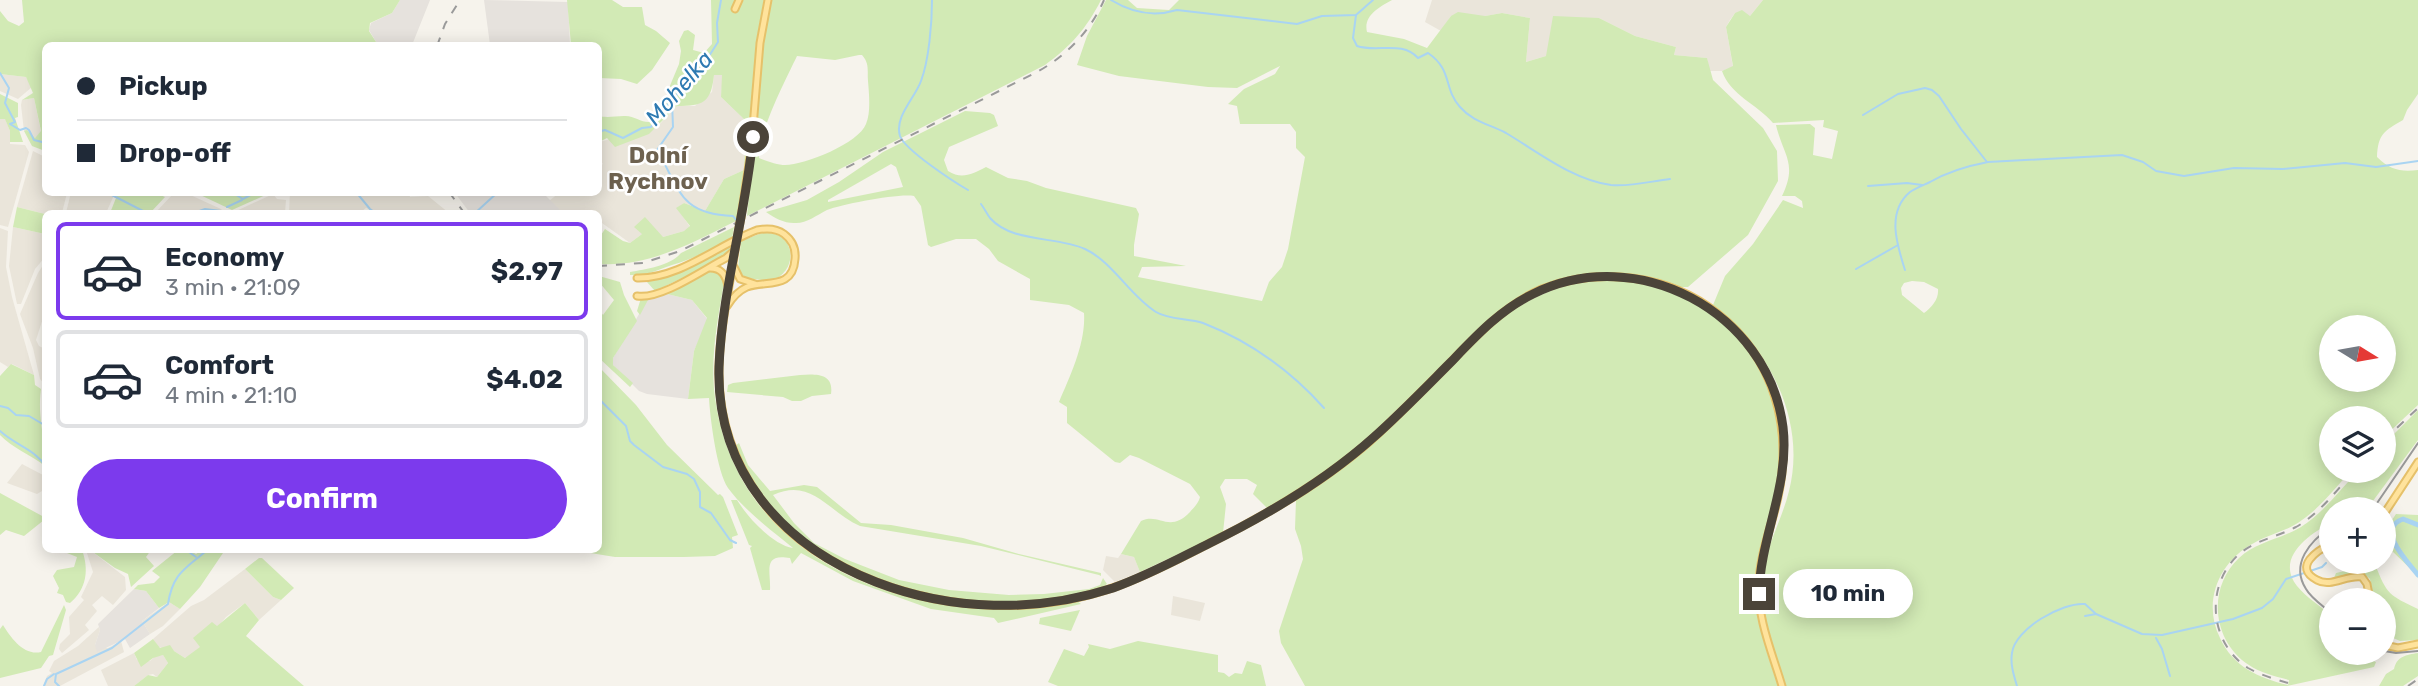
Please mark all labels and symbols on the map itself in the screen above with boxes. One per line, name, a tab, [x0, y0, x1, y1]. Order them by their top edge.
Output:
water label: Mohelka	[639, 45, 719, 131]
route start	[737, 121, 769, 153]
district label: Dolní Rychnov	[608, 141, 708, 195]
north arrow	[2319, 315, 2396, 392]
callout: 10 min	[1784, 570, 1913, 618]
route end	[1743, 578, 1775, 610]

